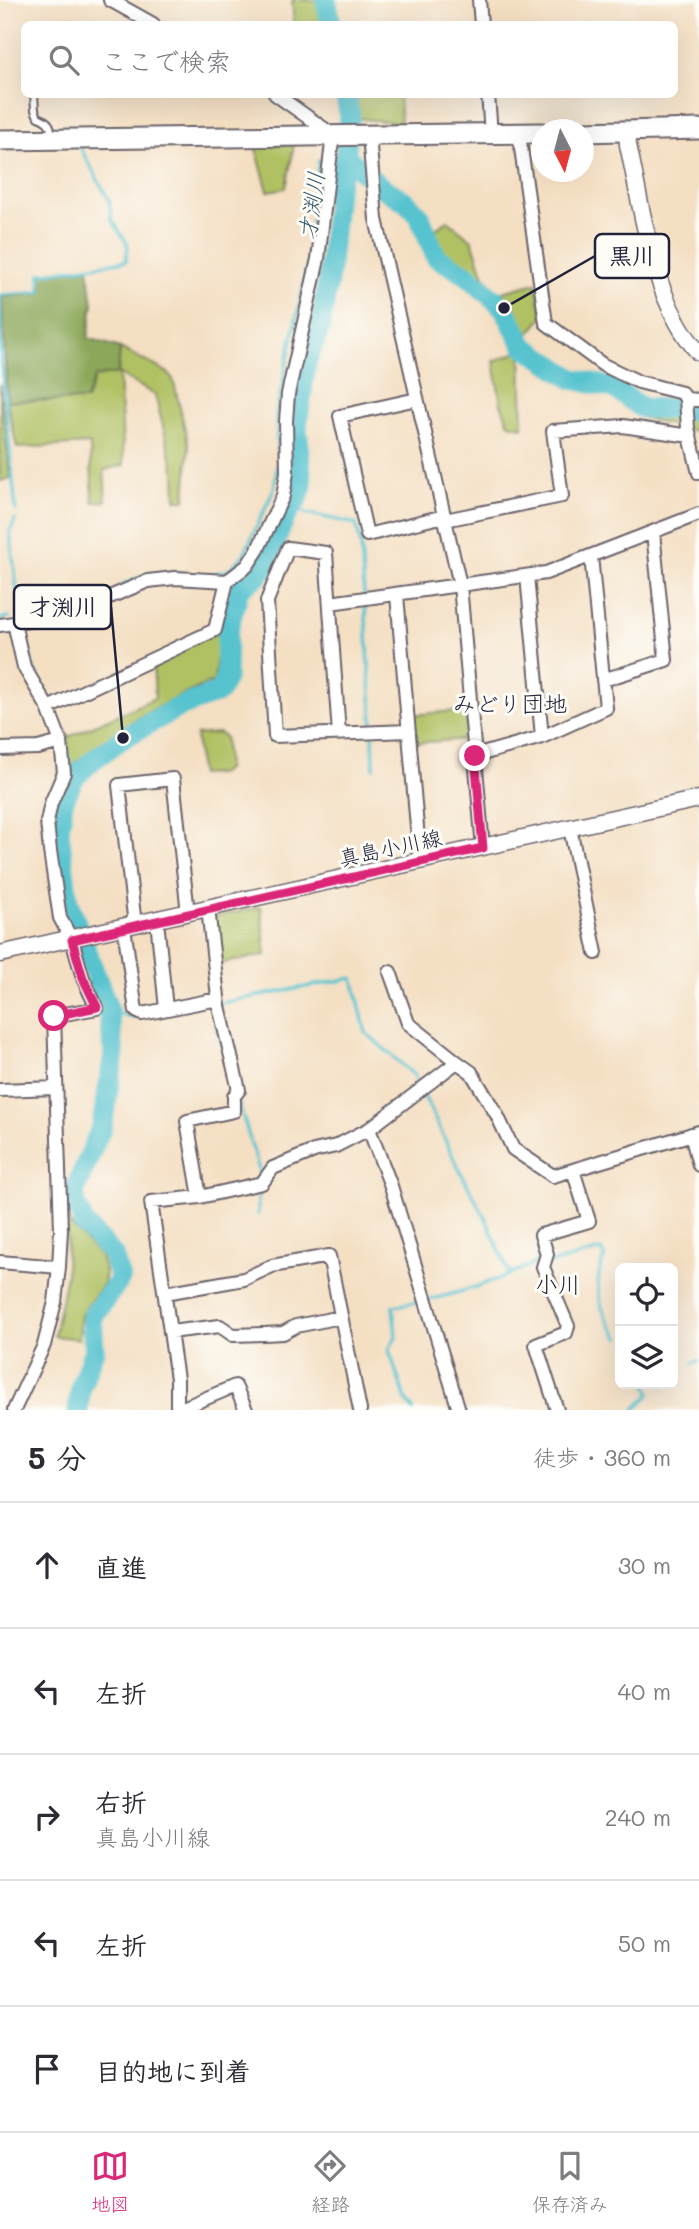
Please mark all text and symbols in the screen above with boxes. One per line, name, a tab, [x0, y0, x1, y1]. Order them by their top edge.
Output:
search box	[21, 21, 678, 98]
icon: search	[45, 41, 83, 79]
text: ここで検索	[101, 44, 231, 78]
north arrow	[531, 119, 594, 182]
water label: 才渕川	[291, 170, 331, 242]
callout: 黒川	[595, 234, 669, 278]
text: 黒川	[609, 240, 655, 270]
callout: 才渕川	[14, 585, 111, 629]
text: 才渕川	[29, 591, 98, 621]
district label: みどり団地	[453, 688, 568, 718]
route end	[459, 740, 490, 771]
street label: 真島小川線	[336, 823, 444, 871]
route start	[38, 1000, 69, 1031]
map controls	[615, 1263, 678, 1389]
button: locate	[615, 1263, 678, 1326]
district label: 小川	[535, 1269, 581, 1299]
button: layers	[615, 1326, 678, 1389]
text: 5 分	[28, 1437, 86, 1477]
text: 徒歩 · 360 m	[533, 1442, 671, 1472]
icon: ahead	[28, 1546, 66, 1584]
text: 直進	[95, 1550, 147, 1584]
text: 30 m	[618, 1550, 671, 1580]
icon: left	[28, 1672, 66, 1710]
text: 左折	[95, 1676, 147, 1710]
text: 40 m	[618, 1676, 671, 1706]
text: 右折	[95, 1785, 147, 1819]
icon: right	[28, 1798, 66, 1836]
text: 240 m	[605, 1802, 671, 1832]
text: 真島小川線	[95, 1822, 210, 1852]
icon: left	[28, 1924, 66, 1962]
text: 左折	[95, 1928, 147, 1962]
text: 50 m	[618, 1928, 671, 1958]
icon: arrive	[28, 2050, 66, 2088]
text: 目的地に到着	[95, 2054, 251, 2088]
tab: 地図	[91, 2147, 129, 2216]
tab: 経路	[311, 2147, 350, 2216]
tab: 保存済み	[532, 2147, 608, 2216]

